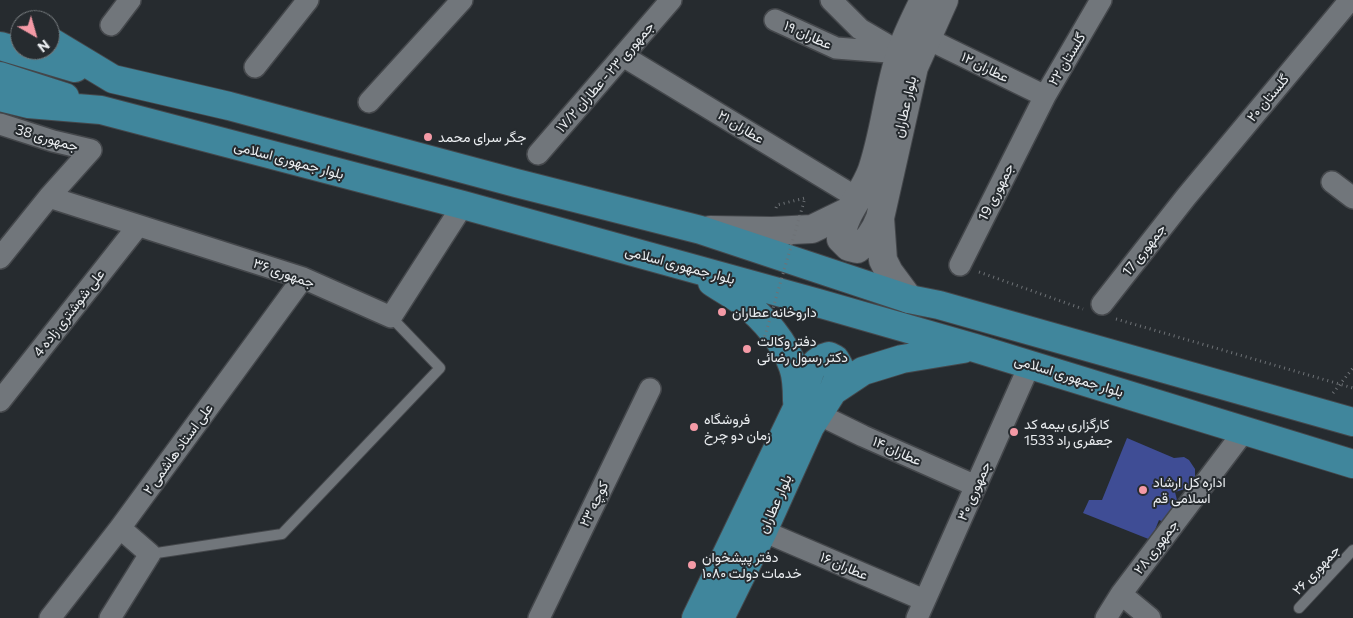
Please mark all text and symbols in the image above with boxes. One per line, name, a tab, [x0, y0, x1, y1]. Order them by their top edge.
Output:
north arrow	[10, 10, 60, 60]
street label: عطاران ۱۹	[782, 17, 834, 53]
street label: جمهوری ۲۳ - عطاران ۱۷/۲	[552, 18, 658, 136]
street label: گلستان ۲۲	[1045, 30, 1089, 88]
text: N	[35, 36, 53, 56]
street label: عطاران ۱۲	[958, 48, 1012, 86]
street label: گلستان ۲۰	[1243, 71, 1293, 125]
street label: بلوار عطاران	[890, 75, 920, 139]
street label: عطاران ۲۱	[715, 107, 767, 147]
street label: جمهوری 38	[14, 121, 80, 155]
place label: جگر سرای محمد	[438, 129, 526, 145]
marker: جگر سرای محمد	[422, 131, 434, 143]
street label: بلوار جمهوری اسلامی	[232, 137, 346, 183]
street label: جمهوری 19	[974, 160, 1018, 224]
street label: جمهوری 17	[1119, 221, 1169, 279]
street label: بلوار جمهوری اسلامی	[623, 242, 737, 288]
street label: جمهوری ۳۶	[251, 255, 317, 291]
street label: علی شوشتری زاده 4	[30, 266, 108, 360]
place label: داروخانه عطاران	[732, 304, 817, 320]
marker: داروخانه عطاران	[716, 306, 728, 318]
place label: دفتر وکالت دکتر رسول رضائی	[757, 333, 848, 366]
marker: دفتر وکالت دکتر رسول رضائی	[741, 343, 753, 355]
street label: بلوار جمهوری اسلامی	[1012, 351, 1126, 401]
street label: علی استاد هاشمی ۲	[139, 400, 217, 498]
place label: فروشگاه زمان دو چرخ	[704, 411, 771, 444]
place label: کارگزاری بیمه کد 1533 جعفری راد	[1024, 416, 1113, 448]
marker: فروشگاه زمان دو چرخ	[688, 421, 700, 433]
marker: کارگزاری بیمه کد 1533 جعفری راد	[1008, 426, 1020, 438]
street label: عطاران ۱۴	[870, 433, 924, 469]
street label: جمهوری ۳۰	[953, 459, 995, 523]
street label: بلوار عطاران	[755, 472, 795, 536]
place label: اداره کل ارشاد اسلامی قم	[1153, 474, 1226, 507]
street label: کوچه ۲۳	[576, 479, 612, 529]
marker: اداره کل ارشاد اسلامی قم	[1137, 484, 1149, 496]
street label: جمهوری ۲۸	[1130, 517, 1182, 577]
street label: جمهوری ۲۶	[1289, 542, 1343, 598]
street label: عطاران ۱۶	[817, 548, 871, 584]
place label: دفتر پیشخوان خدمات دولت ۱۰۸۰	[702, 549, 802, 582]
marker: دفتر پیشخوان خدمات دولت ۱۰۸۰	[686, 559, 698, 571]

